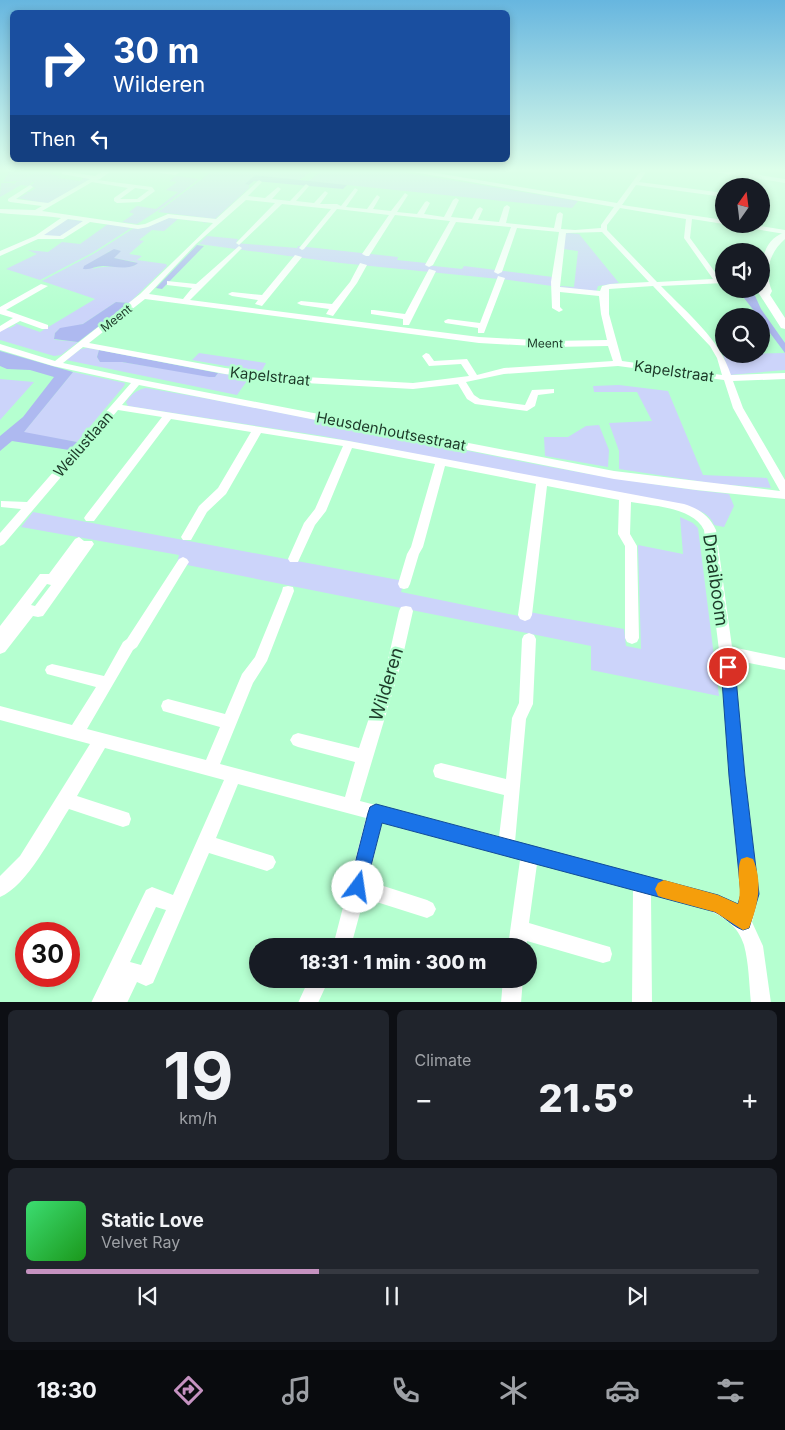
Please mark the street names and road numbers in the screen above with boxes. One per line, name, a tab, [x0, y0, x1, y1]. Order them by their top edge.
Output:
street label: Meent	[97, 301, 135, 335]
street label: Meent	[527, 335, 563, 351]
street label: Kapelstraat	[633, 356, 715, 386]
street label: Kapelstraat	[229, 362, 311, 390]
street label: Weilustlaan	[49, 407, 117, 481]
street label: Heusdenhoutsestraat	[315, 407, 467, 455]
street label: Draaiboom	[699, 533, 733, 627]
street label: Wilderen	[365, 645, 407, 723]

